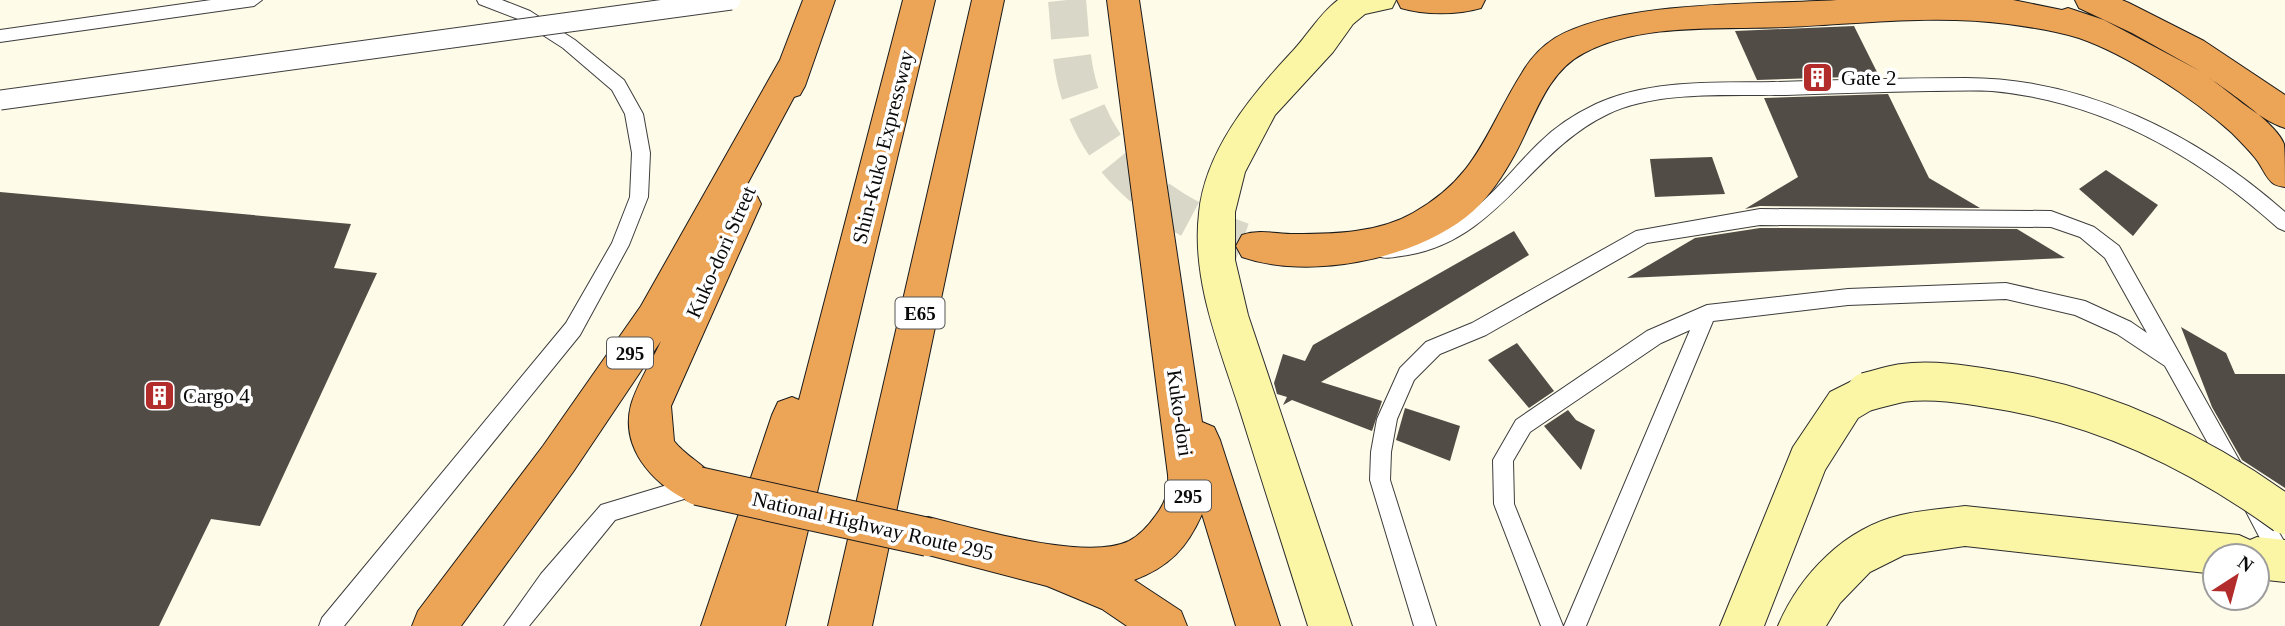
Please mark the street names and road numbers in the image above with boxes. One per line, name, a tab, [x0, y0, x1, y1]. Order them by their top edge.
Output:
street label: Shin-Kuko Expressway	[847, 47, 919, 246]
street label: Kuko-dori Street	[681, 182, 761, 322]
road number: E65	[895, 298, 944, 328]
road number: 295	[607, 338, 653, 368]
street label: Kuko-dori	[1162, 368, 1198, 458]
road number: 295	[1165, 481, 1211, 512]
street label: National Highway Route 295	[750, 487, 996, 565]

